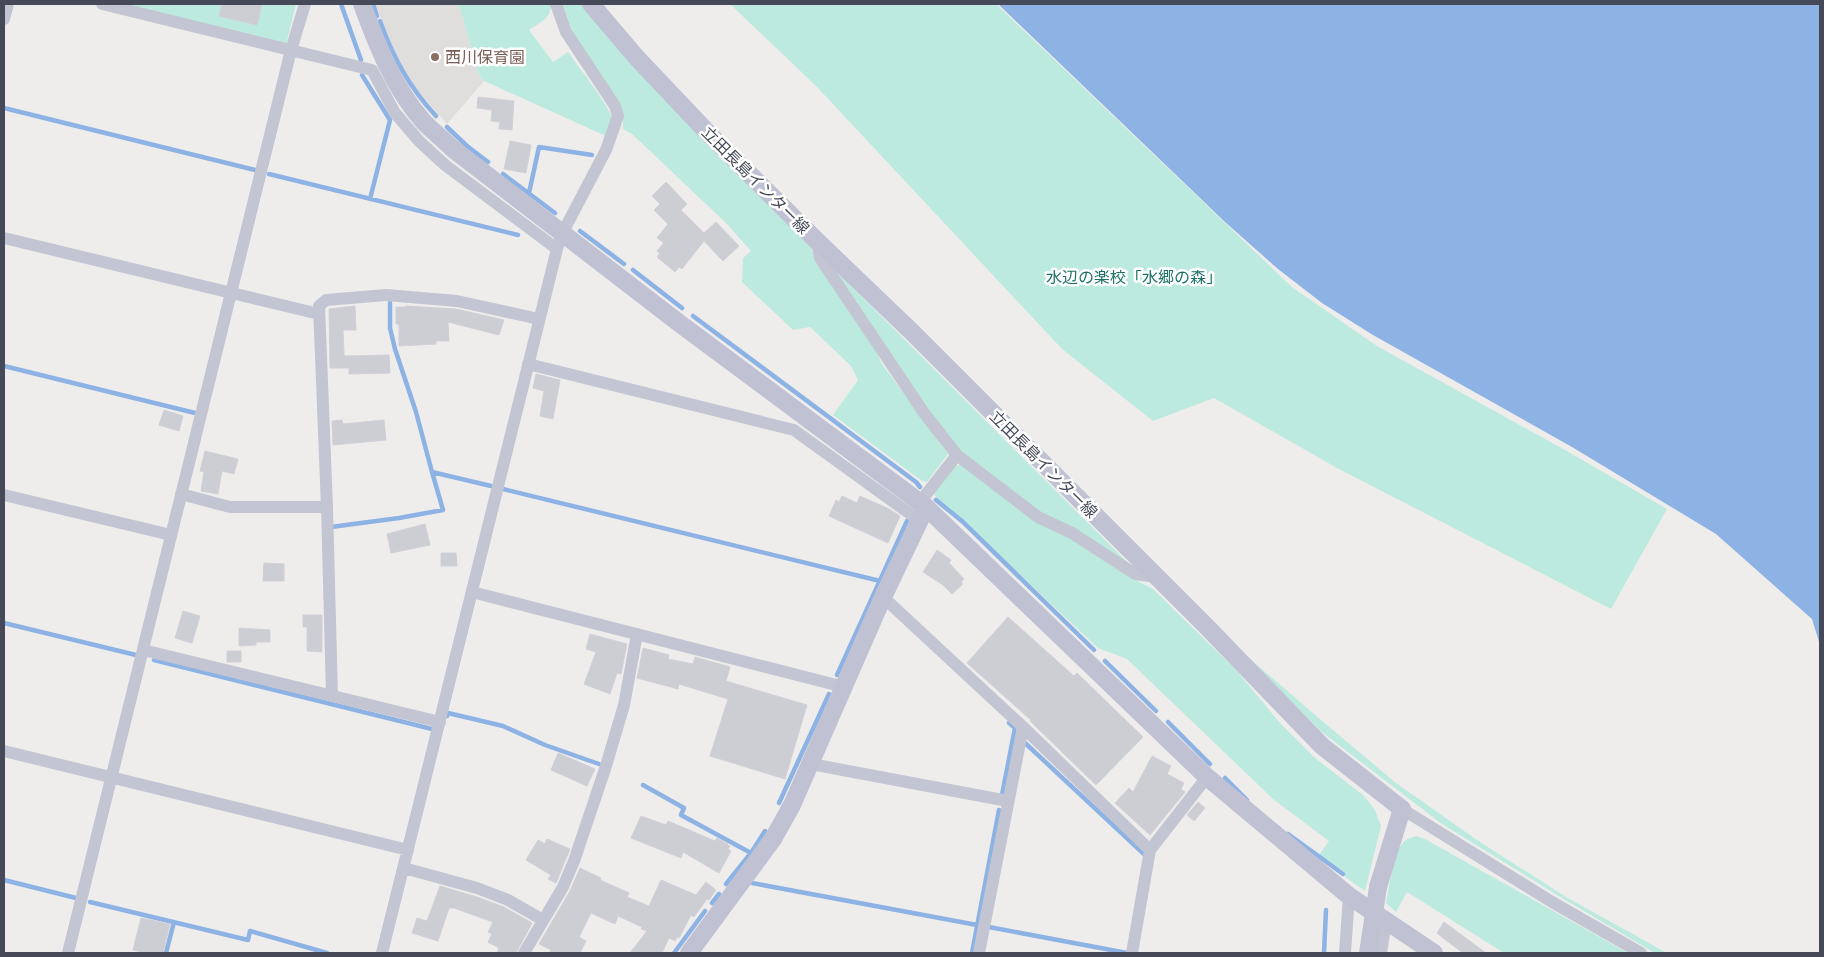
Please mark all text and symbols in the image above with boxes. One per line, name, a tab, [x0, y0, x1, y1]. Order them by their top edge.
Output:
place label: 西川保育園	[445, 46, 525, 68]
marker: 西川保育園	[429, 51, 441, 63]
street label: 立田長島インター線	[697, 121, 815, 239]
park label: 水辺の楽校「水郷の森」	[1046, 266, 1222, 288]
street label: 立田長島インター線	[985, 405, 1103, 523]

